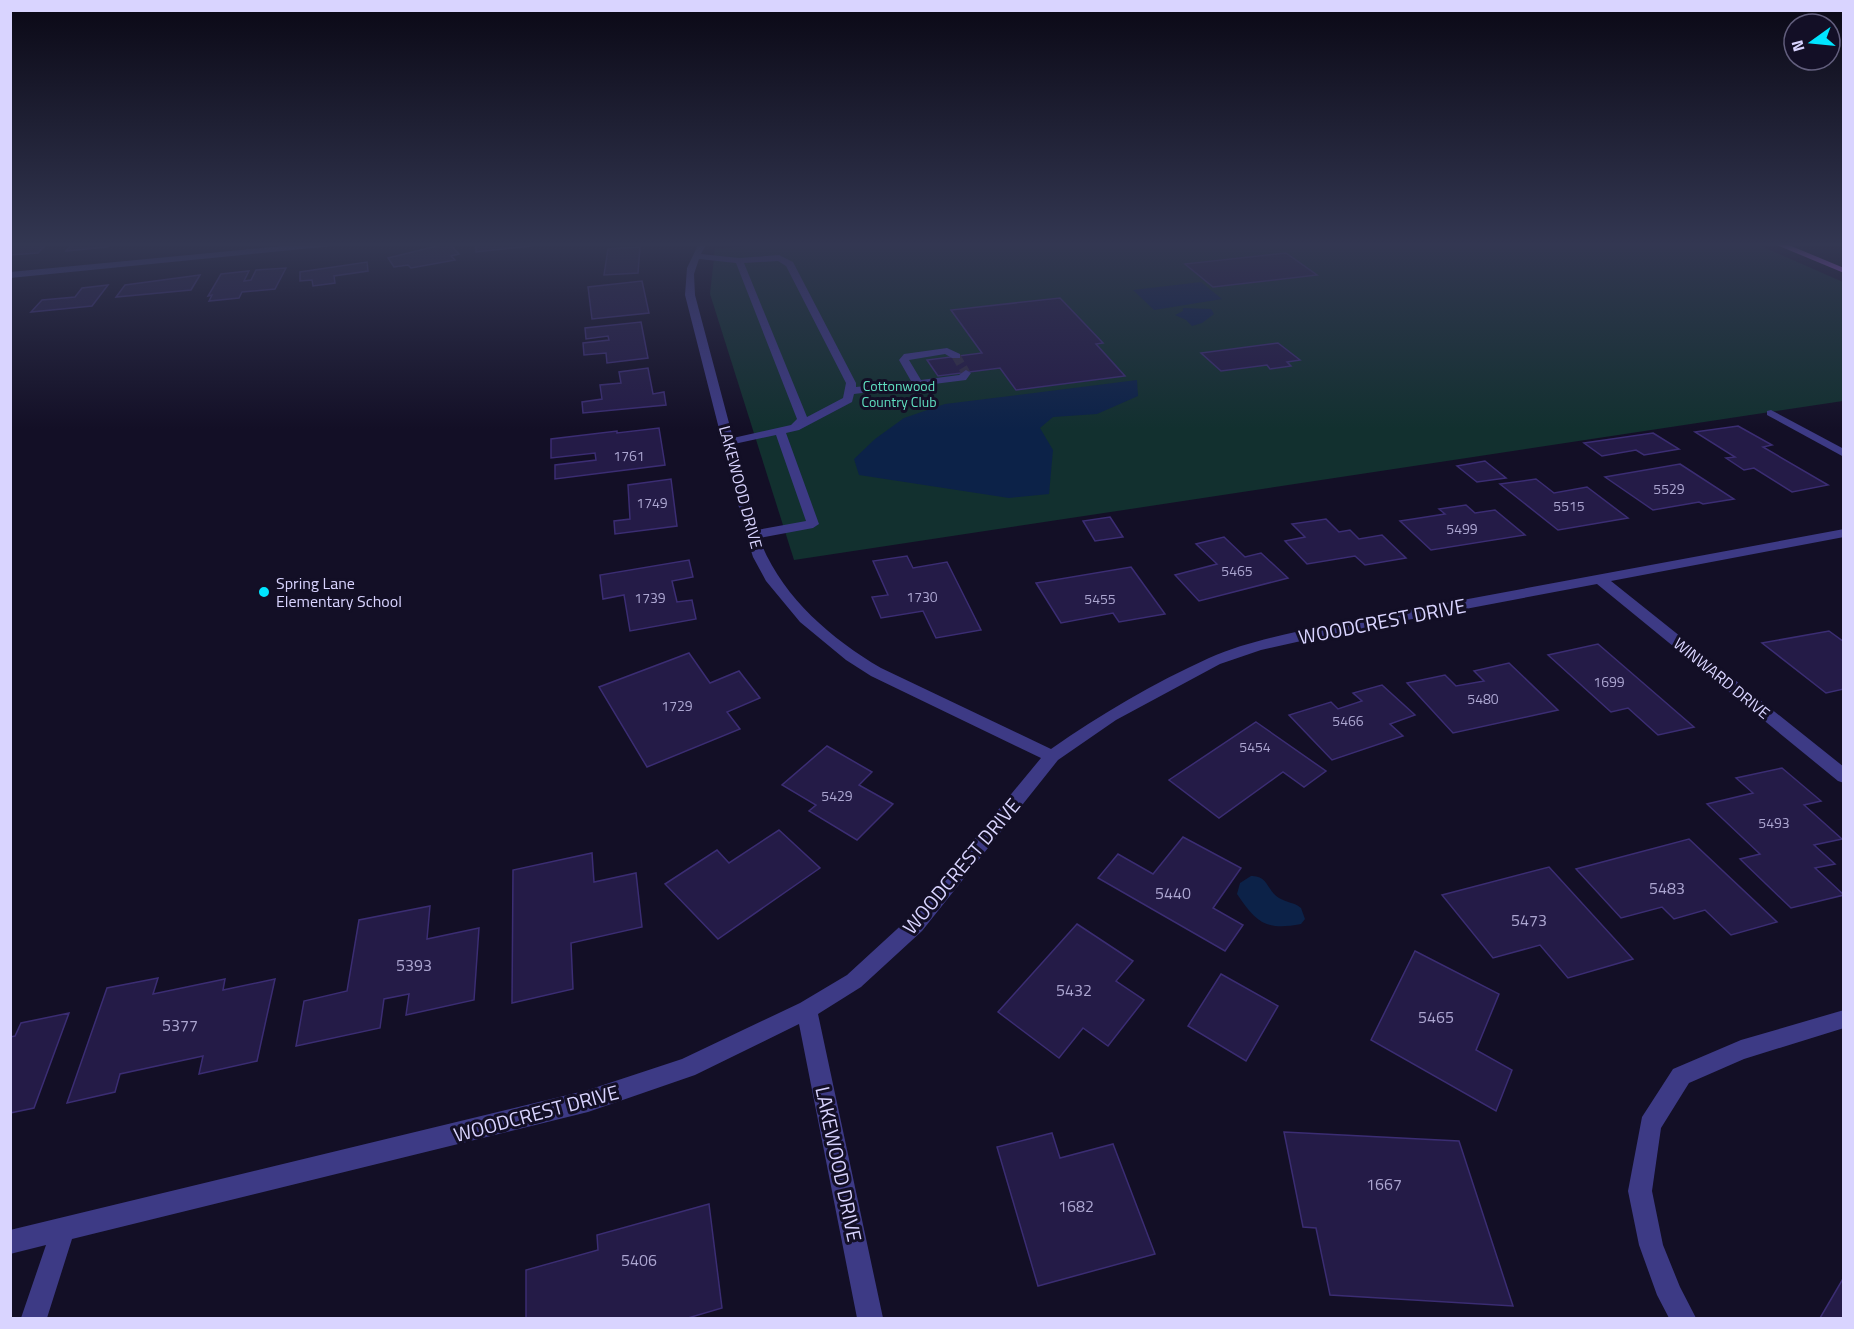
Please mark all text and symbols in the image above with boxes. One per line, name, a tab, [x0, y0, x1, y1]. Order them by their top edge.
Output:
north arrow	[1782, 12, 1842, 72]
text: N	[1784, 37, 1811, 54]
park label: Cottonwood Country Club	[861, 375, 937, 412]
street label: LAKEWOOD DRIVE	[713, 423, 769, 551]
house number: 1761	[613, 445, 645, 466]
house number: 5529	[1653, 478, 1685, 499]
house number: 1749	[636, 492, 668, 513]
house number: 5515	[1553, 495, 1585, 516]
house number: 5499	[1446, 518, 1478, 539]
house number: 5465	[1221, 560, 1253, 581]
place label: Spring Lane Elementary School	[276, 571, 402, 613]
marker: Spring Lane Elementary School	[257, 585, 271, 599]
house number: 1730	[906, 586, 938, 607]
house number: 1739	[634, 587, 666, 608]
house number: 5455	[1084, 588, 1116, 609]
street label: WOODCREST DRIVE	[1296, 590, 1468, 652]
street label: WINWARD DRIVE	[1668, 631, 1776, 725]
house number: 1699	[1593, 671, 1625, 692]
house number: 5480	[1467, 688, 1499, 709]
house number: 1729	[661, 695, 693, 716]
house number: 5466	[1332, 710, 1364, 731]
house number: 5454	[1239, 736, 1271, 757]
house number: 5429	[821, 785, 853, 806]
street label: WOODCREST DRIVE	[895, 791, 1027, 941]
house number: 5493	[1758, 812, 1790, 833]
house number: 5483	[1649, 876, 1685, 900]
house number: 5440	[1155, 881, 1191, 905]
house number: 5473	[1511, 908, 1547, 932]
house number: 5393	[396, 953, 432, 977]
house number: 5432	[1056, 978, 1092, 1002]
house number: 5465	[1418, 1005, 1454, 1029]
house number: 5377	[162, 1013, 198, 1037]
street label: WOODCREST DRIVE	[450, 1076, 622, 1150]
street label: LAKEWOOD DRIVE	[807, 1083, 871, 1245]
house number: 1667	[1366, 1172, 1402, 1196]
house number: 1682	[1058, 1194, 1094, 1218]
house number: 5406	[621, 1248, 657, 1272]

